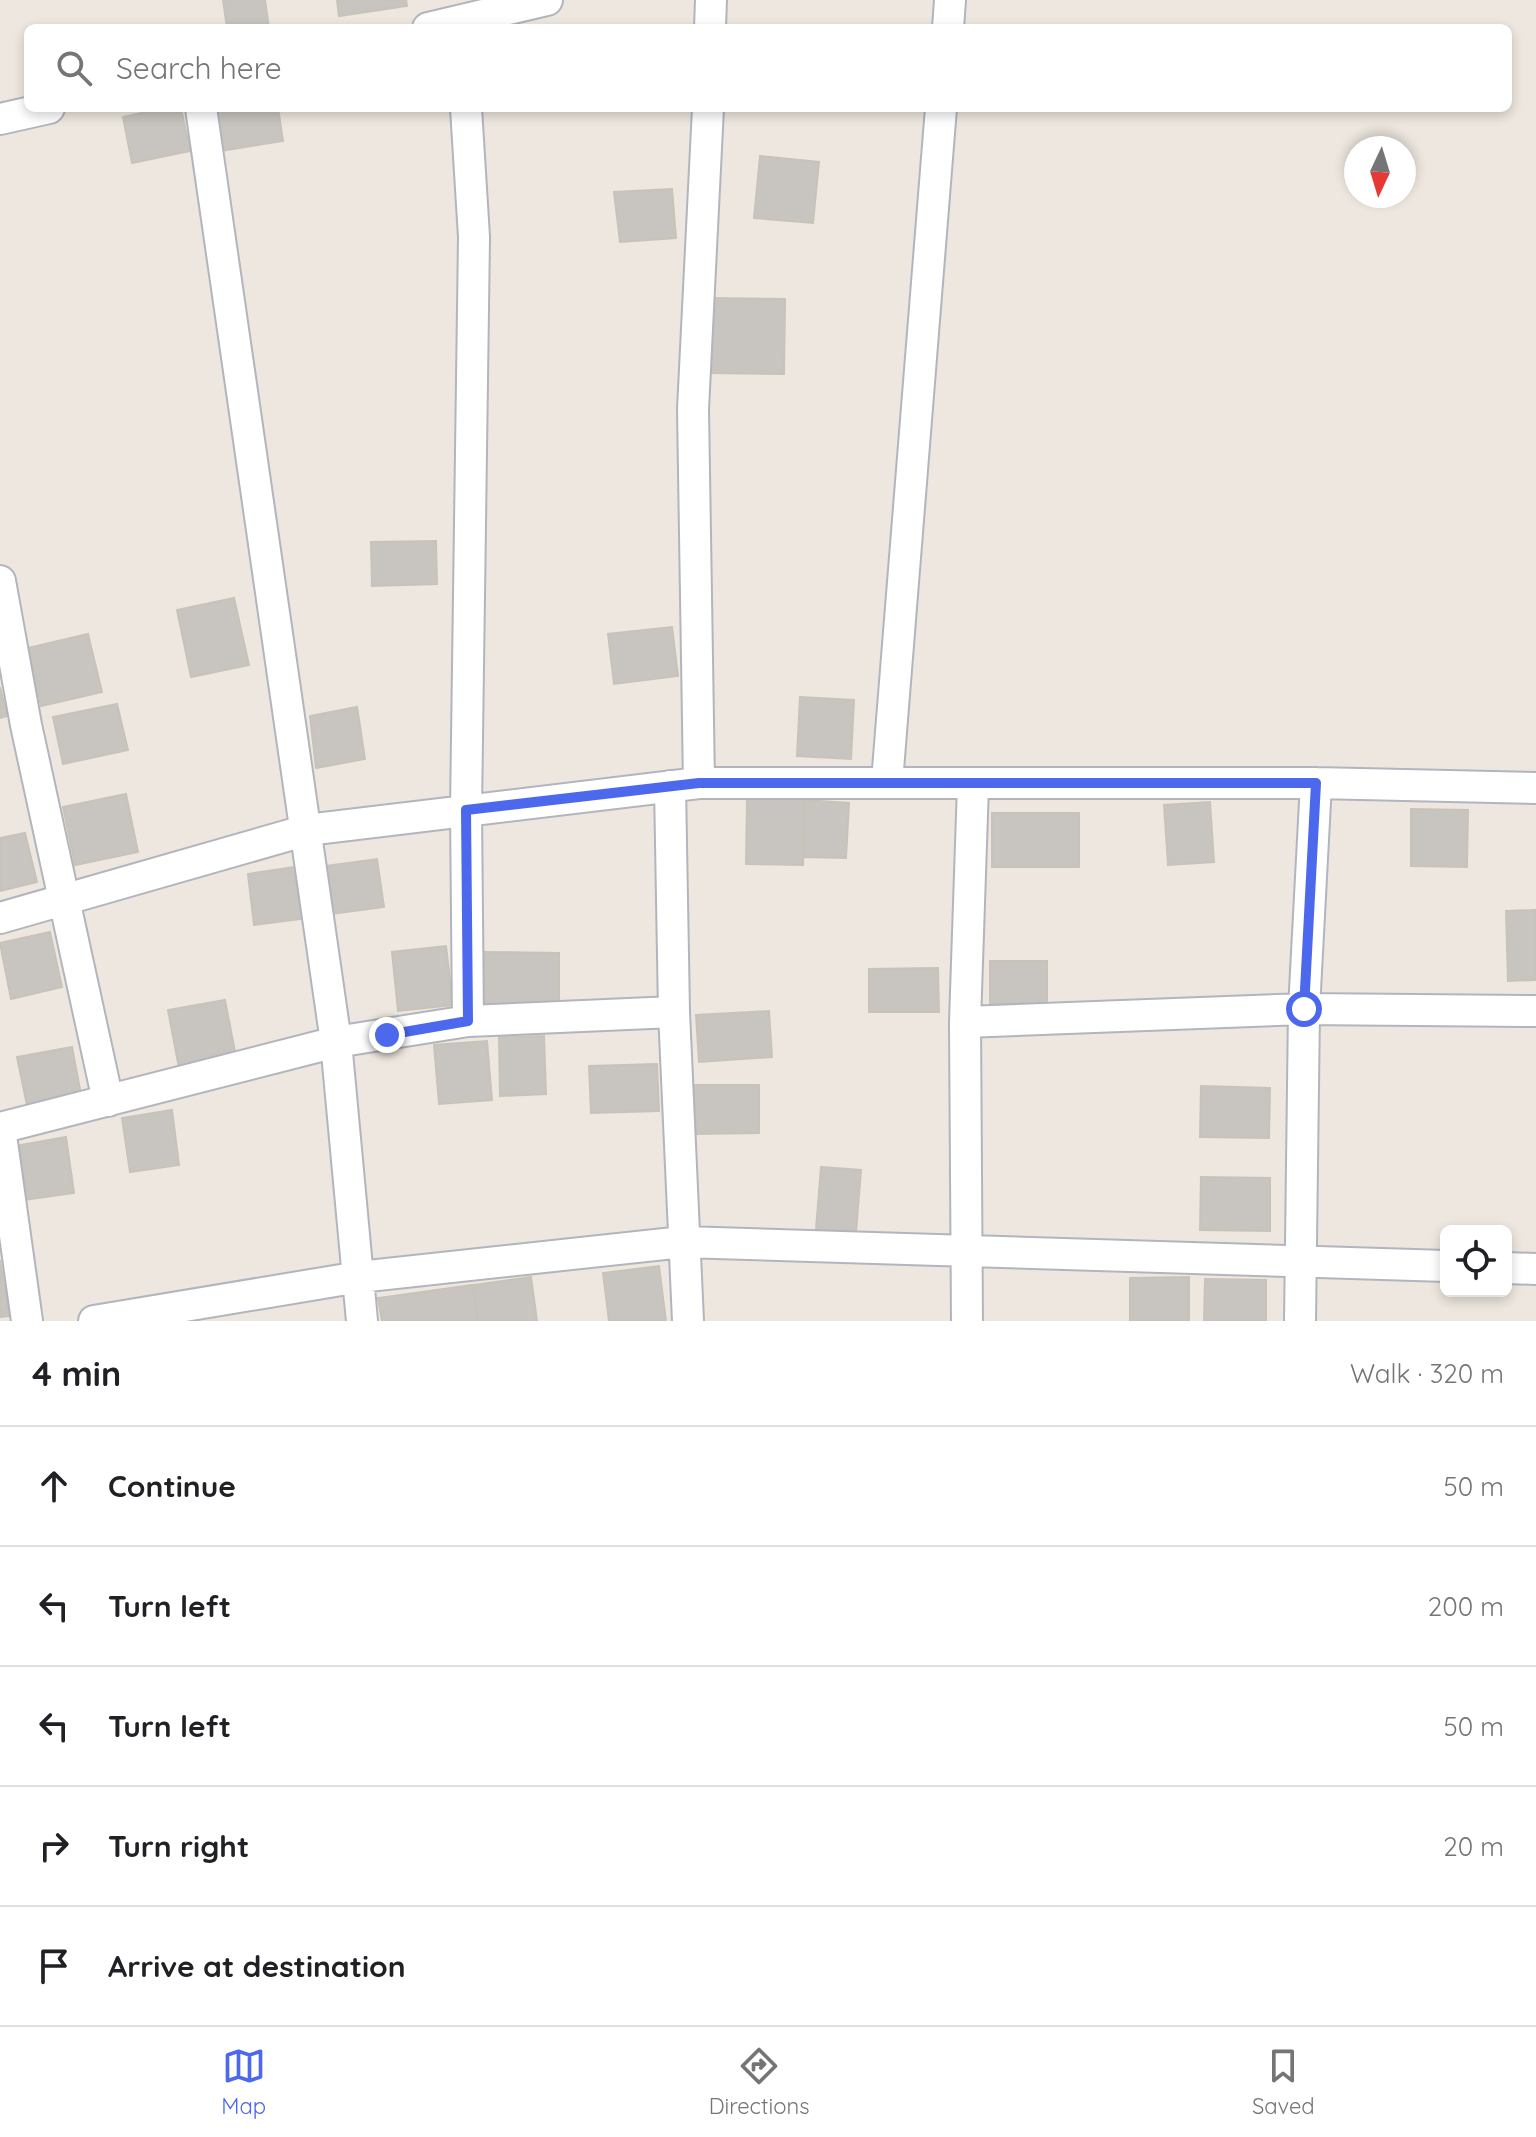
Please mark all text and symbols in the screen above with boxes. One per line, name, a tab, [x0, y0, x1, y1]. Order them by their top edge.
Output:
search box	[24, 24, 1512, 112]
icon: search	[52, 46, 96, 90]
text: Search here	[116, 49, 282, 87]
north arrow	[1344, 136, 1416, 208]
route start	[1286, 991, 1322, 1027]
route end	[369, 1017, 405, 1053]
map controls	[1440, 1225, 1512, 1297]
button: locate	[1440, 1225, 1512, 1297]
text: 4 min	[32, 1352, 121, 1395]
text: Walk · 320 m	[1350, 1357, 1504, 1390]
icon: ahead	[32, 1464, 76, 1508]
text: Continue	[108, 1467, 236, 1505]
text: 50 m	[1444, 1470, 1504, 1503]
icon: left	[32, 1584, 76, 1628]
text: Turn left	[108, 1587, 231, 1625]
text: 200 m	[1428, 1590, 1504, 1623]
icon: left	[32, 1704, 76, 1748]
text: Turn left	[108, 1707, 231, 1745]
text: 50 m	[1444, 1710, 1504, 1743]
icon: right	[32, 1824, 76, 1868]
text: Turn right	[108, 1827, 249, 1865]
text: 20 m	[1443, 1830, 1504, 1863]
icon: arrive	[32, 1944, 76, 1988]
text: Arrive at destination	[108, 1947, 406, 1985]
tab: Map	[221, 2044, 266, 2120]
tab: Directions	[709, 2044, 809, 2120]
tab: Saved	[1252, 2044, 1315, 2120]

